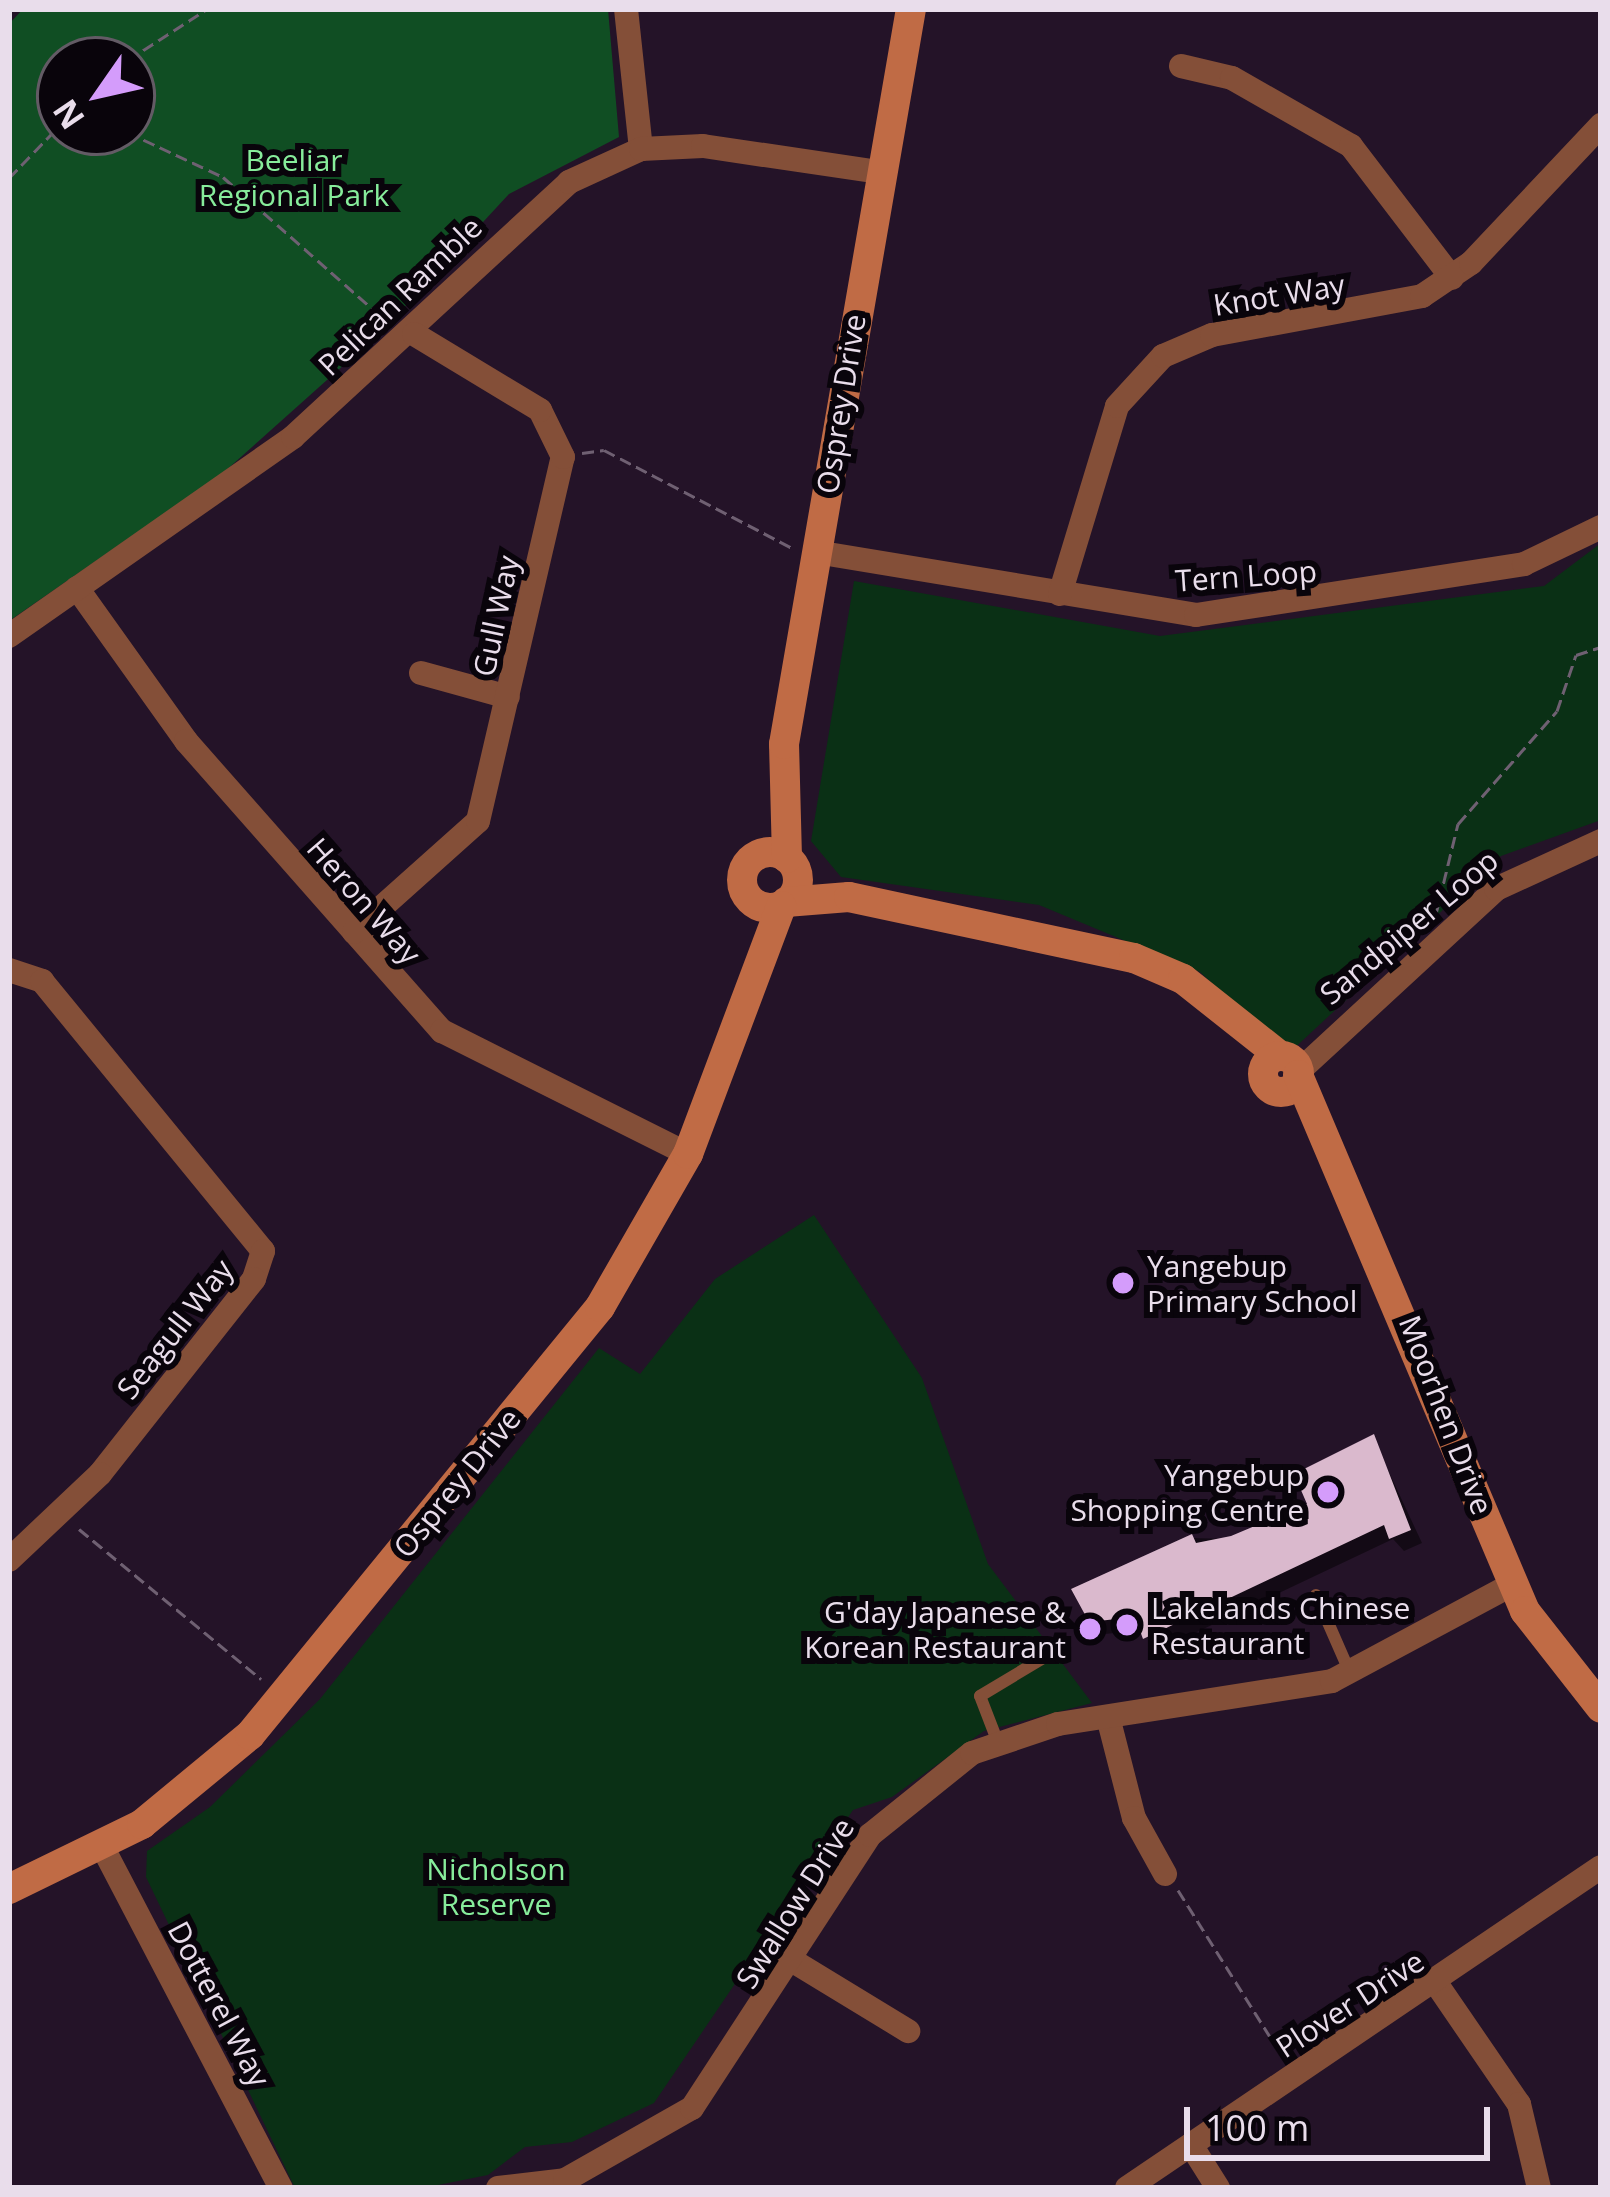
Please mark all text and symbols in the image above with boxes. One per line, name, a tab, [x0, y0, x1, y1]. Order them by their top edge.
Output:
north arrow	[36, 36, 156, 156]
text: N	[42, 91, 94, 138]
park label: Beeliar Regional Park	[199, 142, 389, 213]
street label: Pelican Ramble	[311, 209, 489, 383]
street label: Knot Way	[1211, 267, 1347, 323]
street label: Osprey Drive	[809, 312, 873, 496]
street label: Gull Way	[466, 552, 526, 680]
street label: Tern Loop	[1174, 553, 1318, 599]
street label: Heron Way	[300, 831, 428, 971]
street label: Sandpiper Loop	[1313, 842, 1505, 1012]
place label: Yangebup Primary School	[1147, 1248, 1357, 1318]
street label: Seagull Way	[109, 1252, 241, 1406]
marker: Yangebup Primary School	[1110, 1270, 1136, 1296]
street label: Moorhen Drive	[1392, 1310, 1500, 1520]
street label: Osprey Drive	[386, 1401, 528, 1565]
place label: Yangebup Shopping Centre	[1070, 1457, 1304, 1528]
marker: Yangebup Shopping Centre	[1315, 1479, 1341, 1505]
place label: Lakelands Chinese Restaurant	[1151, 1590, 1410, 1660]
place label: G'day Japanese & Korean Restaurant	[804, 1594, 1066, 1664]
marker: Lakelands Chinese Restaurant	[1114, 1612, 1140, 1638]
marker: G'day Japanese & Korean Restaurant	[1077, 1616, 1103, 1642]
street label: Swallow Drive	[728, 1811, 862, 1995]
park label: Nicholson Reserve	[426, 1851, 566, 1922]
street label: Dotterel Way	[160, 1915, 278, 2093]
street label: Plover Drive	[1269, 1943, 1431, 2065]
scale bar	[1190, 2083, 1496, 2157]
text: 100 m	[1205, 2103, 1309, 2152]

